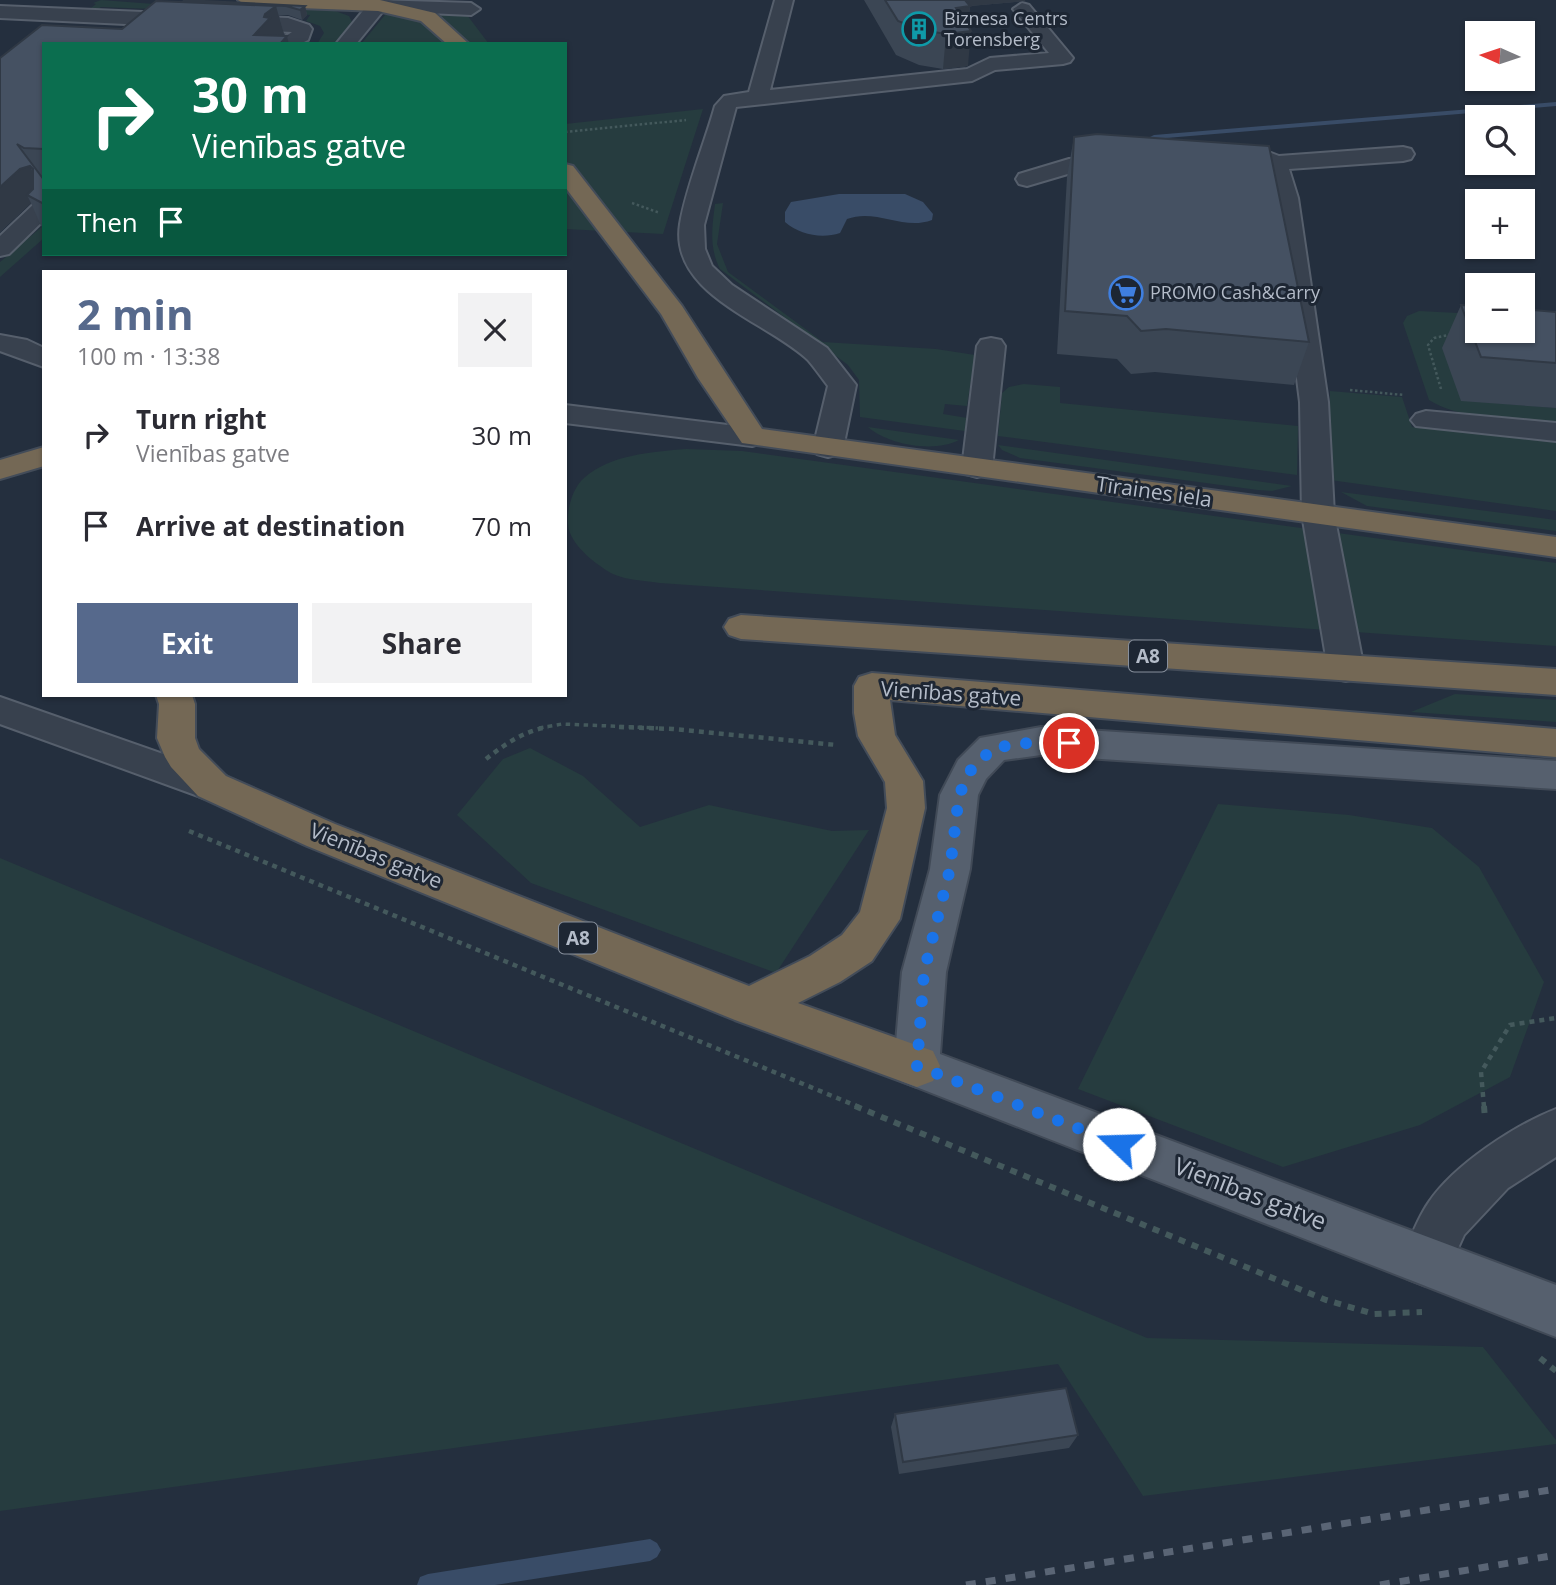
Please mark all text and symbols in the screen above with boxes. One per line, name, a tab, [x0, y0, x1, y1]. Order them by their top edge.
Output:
place label: Biznesa Centrs Torensberg	[944, 6, 1068, 51]
building icon: Biznesa Centrs Torensberg	[900, 10, 938, 48]
north arrow	[1465, 21, 1535, 91]
map controls	[1465, 21, 1535, 343]
text: 30 m	[192, 61, 309, 127]
icon: right	[77, 70, 168, 161]
button: search	[1465, 105, 1535, 175]
text: Vienības gatve	[192, 124, 406, 167]
button: +	[1465, 189, 1535, 259]
icon: arrive	[152, 203, 190, 241]
text: Then	[77, 204, 138, 240]
button: −	[1465, 273, 1535, 343]
supermarket icon: PROMO Cash&Carry	[1107, 274, 1145, 312]
place label: PROMO Cash&Carry	[1150, 280, 1321, 304]
text: 2 min	[77, 285, 194, 342]
button: close	[458, 293, 532, 367]
text: 100 m · 13:38	[77, 340, 220, 372]
text: Turn right	[136, 401, 267, 437]
icon: right	[77, 416, 115, 454]
text: 30 m	[471, 417, 532, 453]
text: Vienības gatve	[136, 437, 290, 469]
street label: Tīraines iela	[1094, 469, 1214, 513]
icon: arrive	[77, 507, 115, 545]
text: Arrive at destination	[136, 508, 405, 544]
text: 70 m	[471, 508, 532, 544]
button: Exit	[77, 603, 298, 683]
button: Share	[312, 603, 532, 683]
road number: A8	[1129, 640, 1167, 671]
street label: Vienības gatve	[880, 674, 1022, 712]
pin	[1039, 713, 1099, 773]
icon: arrive	[1050, 724, 1088, 762]
street label: Vienības gatve	[306, 816, 447, 894]
road number: A8	[559, 922, 597, 954]
position arrow	[1082, 1107, 1156, 1181]
street label: Vienības gatve	[1170, 1148, 1331, 1237]

